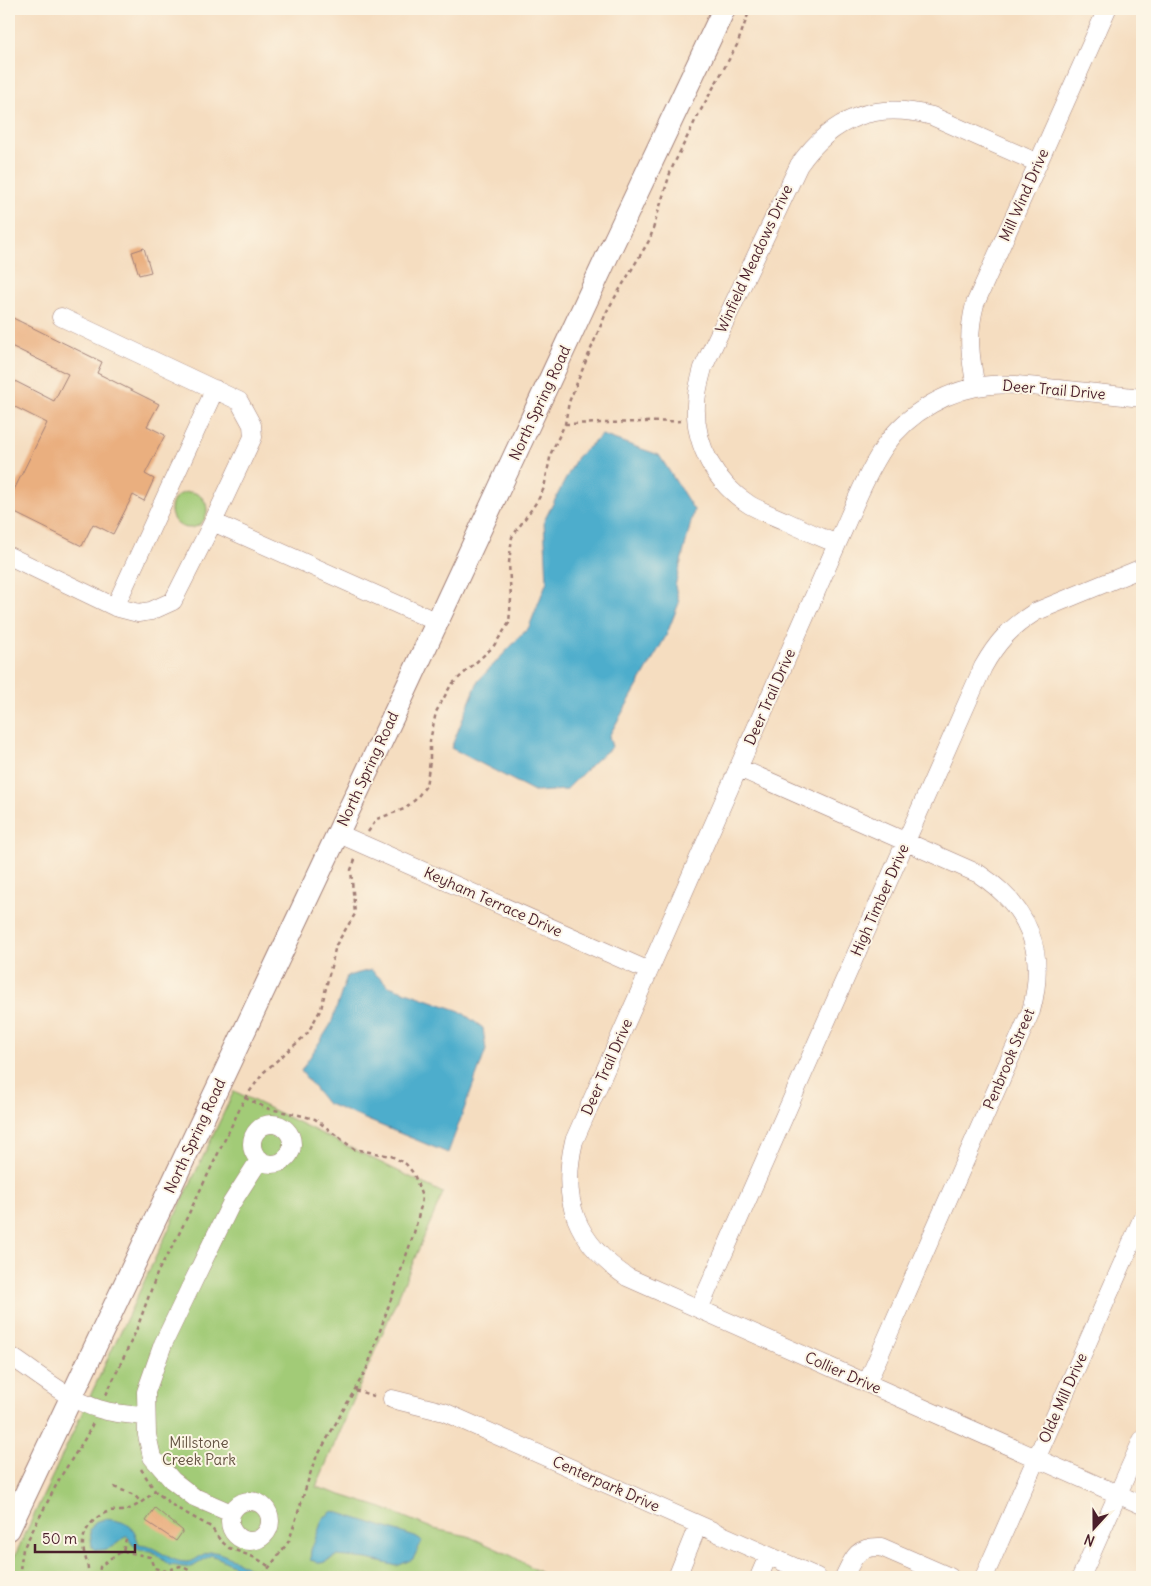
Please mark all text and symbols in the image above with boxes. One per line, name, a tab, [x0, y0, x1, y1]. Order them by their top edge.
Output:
street label: Mill Wind Drive	[995, 146, 1052, 244]
street label: Winfield Meadows Drive	[711, 182, 796, 336]
street label: North Spring Road	[505, 342, 574, 463]
street label: Deer Trail Drive	[1002, 376, 1106, 403]
street label: Deer Trail Drive	[740, 646, 799, 748]
street label: North Spring Road	[333, 708, 402, 829]
street label: High Timber Drive	[846, 841, 913, 959]
street label: Keyham Terrace Drive	[421, 862, 565, 941]
street label: Penbrook Street	[979, 1006, 1038, 1112]
street label: Deer Trail Drive	[577, 1016, 636, 1118]
street label: North Spring Road	[160, 1075, 229, 1196]
street label: Collier Drive	[802, 1347, 884, 1398]
street label: Olde Mill Drive	[1034, 1350, 1091, 1446]
park label: Millstone Creek Park	[162, 1433, 236, 1469]
street label: Centerpark Drive	[550, 1451, 663, 1516]
north arrow	[1068, 1504, 1118, 1554]
scale bar	[35, 1521, 135, 1553]
text: 50 m	[42, 1529, 77, 1548]
text: N	[1082, 1530, 1097, 1550]

